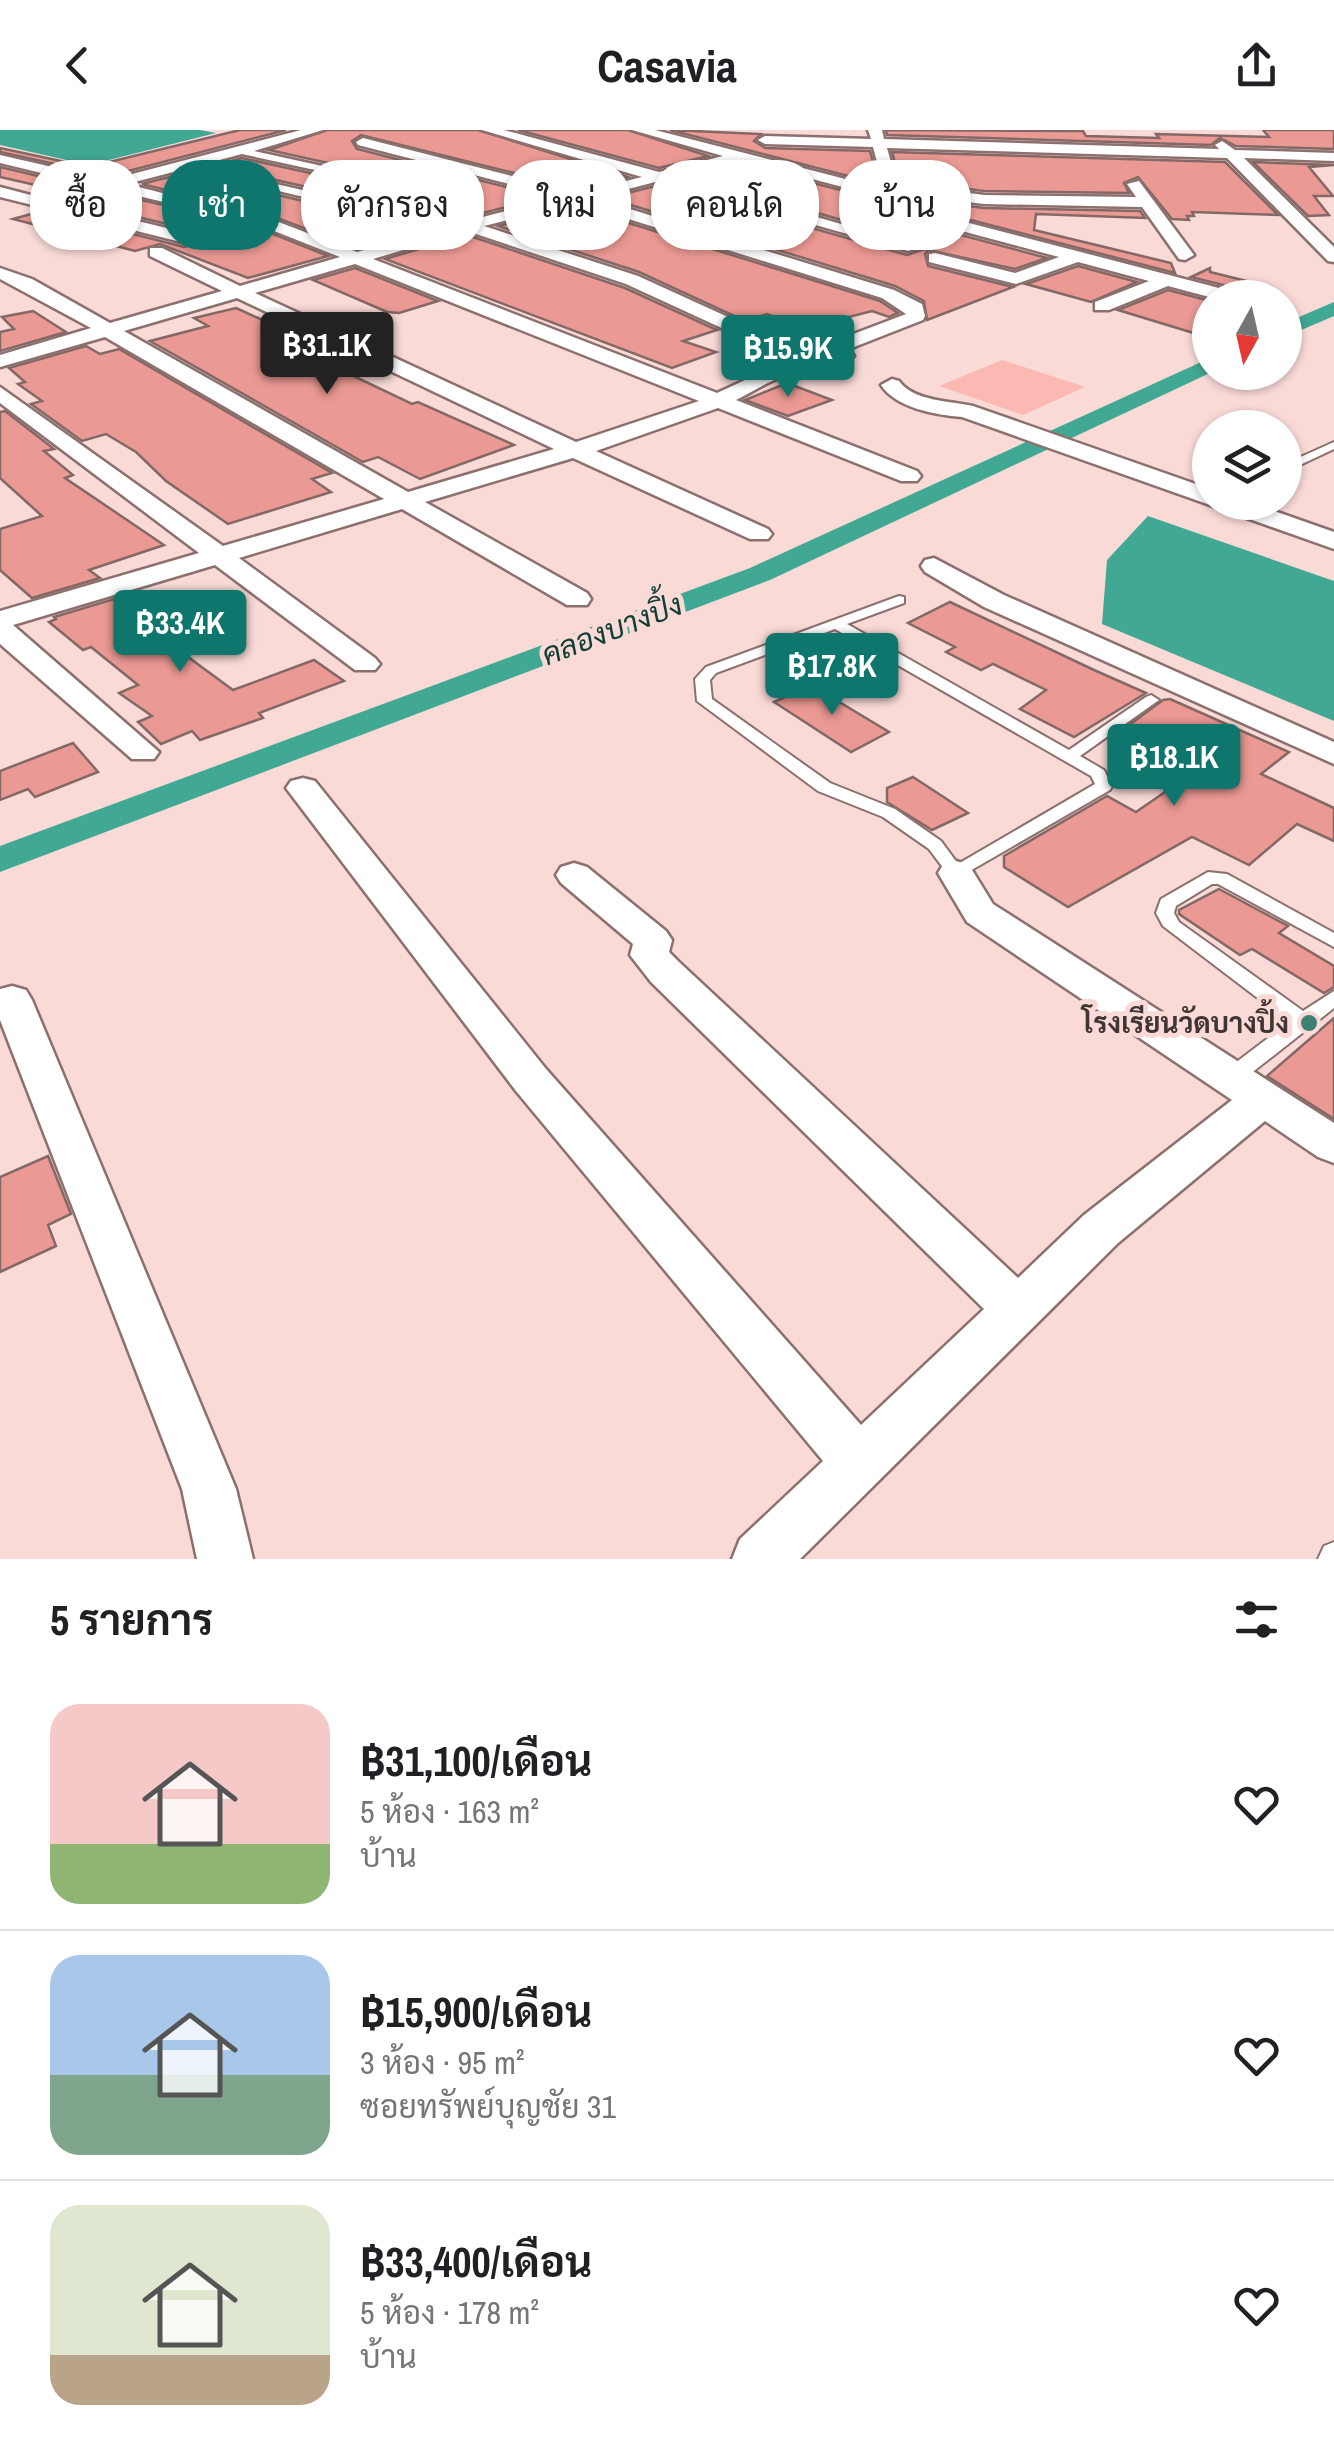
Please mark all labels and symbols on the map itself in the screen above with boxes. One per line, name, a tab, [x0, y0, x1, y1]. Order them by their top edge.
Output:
north arrow	[1192, 280, 1302, 390]
pin: ฿31.1K	[246, 312, 408, 397]
pin: ฿15.9K	[707, 315, 869, 400]
water label: คลองบางปิ้ง	[534, 580, 688, 674]
pin: ฿33.4K	[99, 590, 261, 675]
pin: ฿17.8K	[751, 633, 913, 718]
pin: ฿18.1K	[1093, 724, 1255, 809]
place label: โรงเรียนวัดบางปิ้ง	[1080, 998, 1289, 1042]
marker: โรงเรียนวัดบางปิ้ง	[1298, 1012, 1320, 1034]

